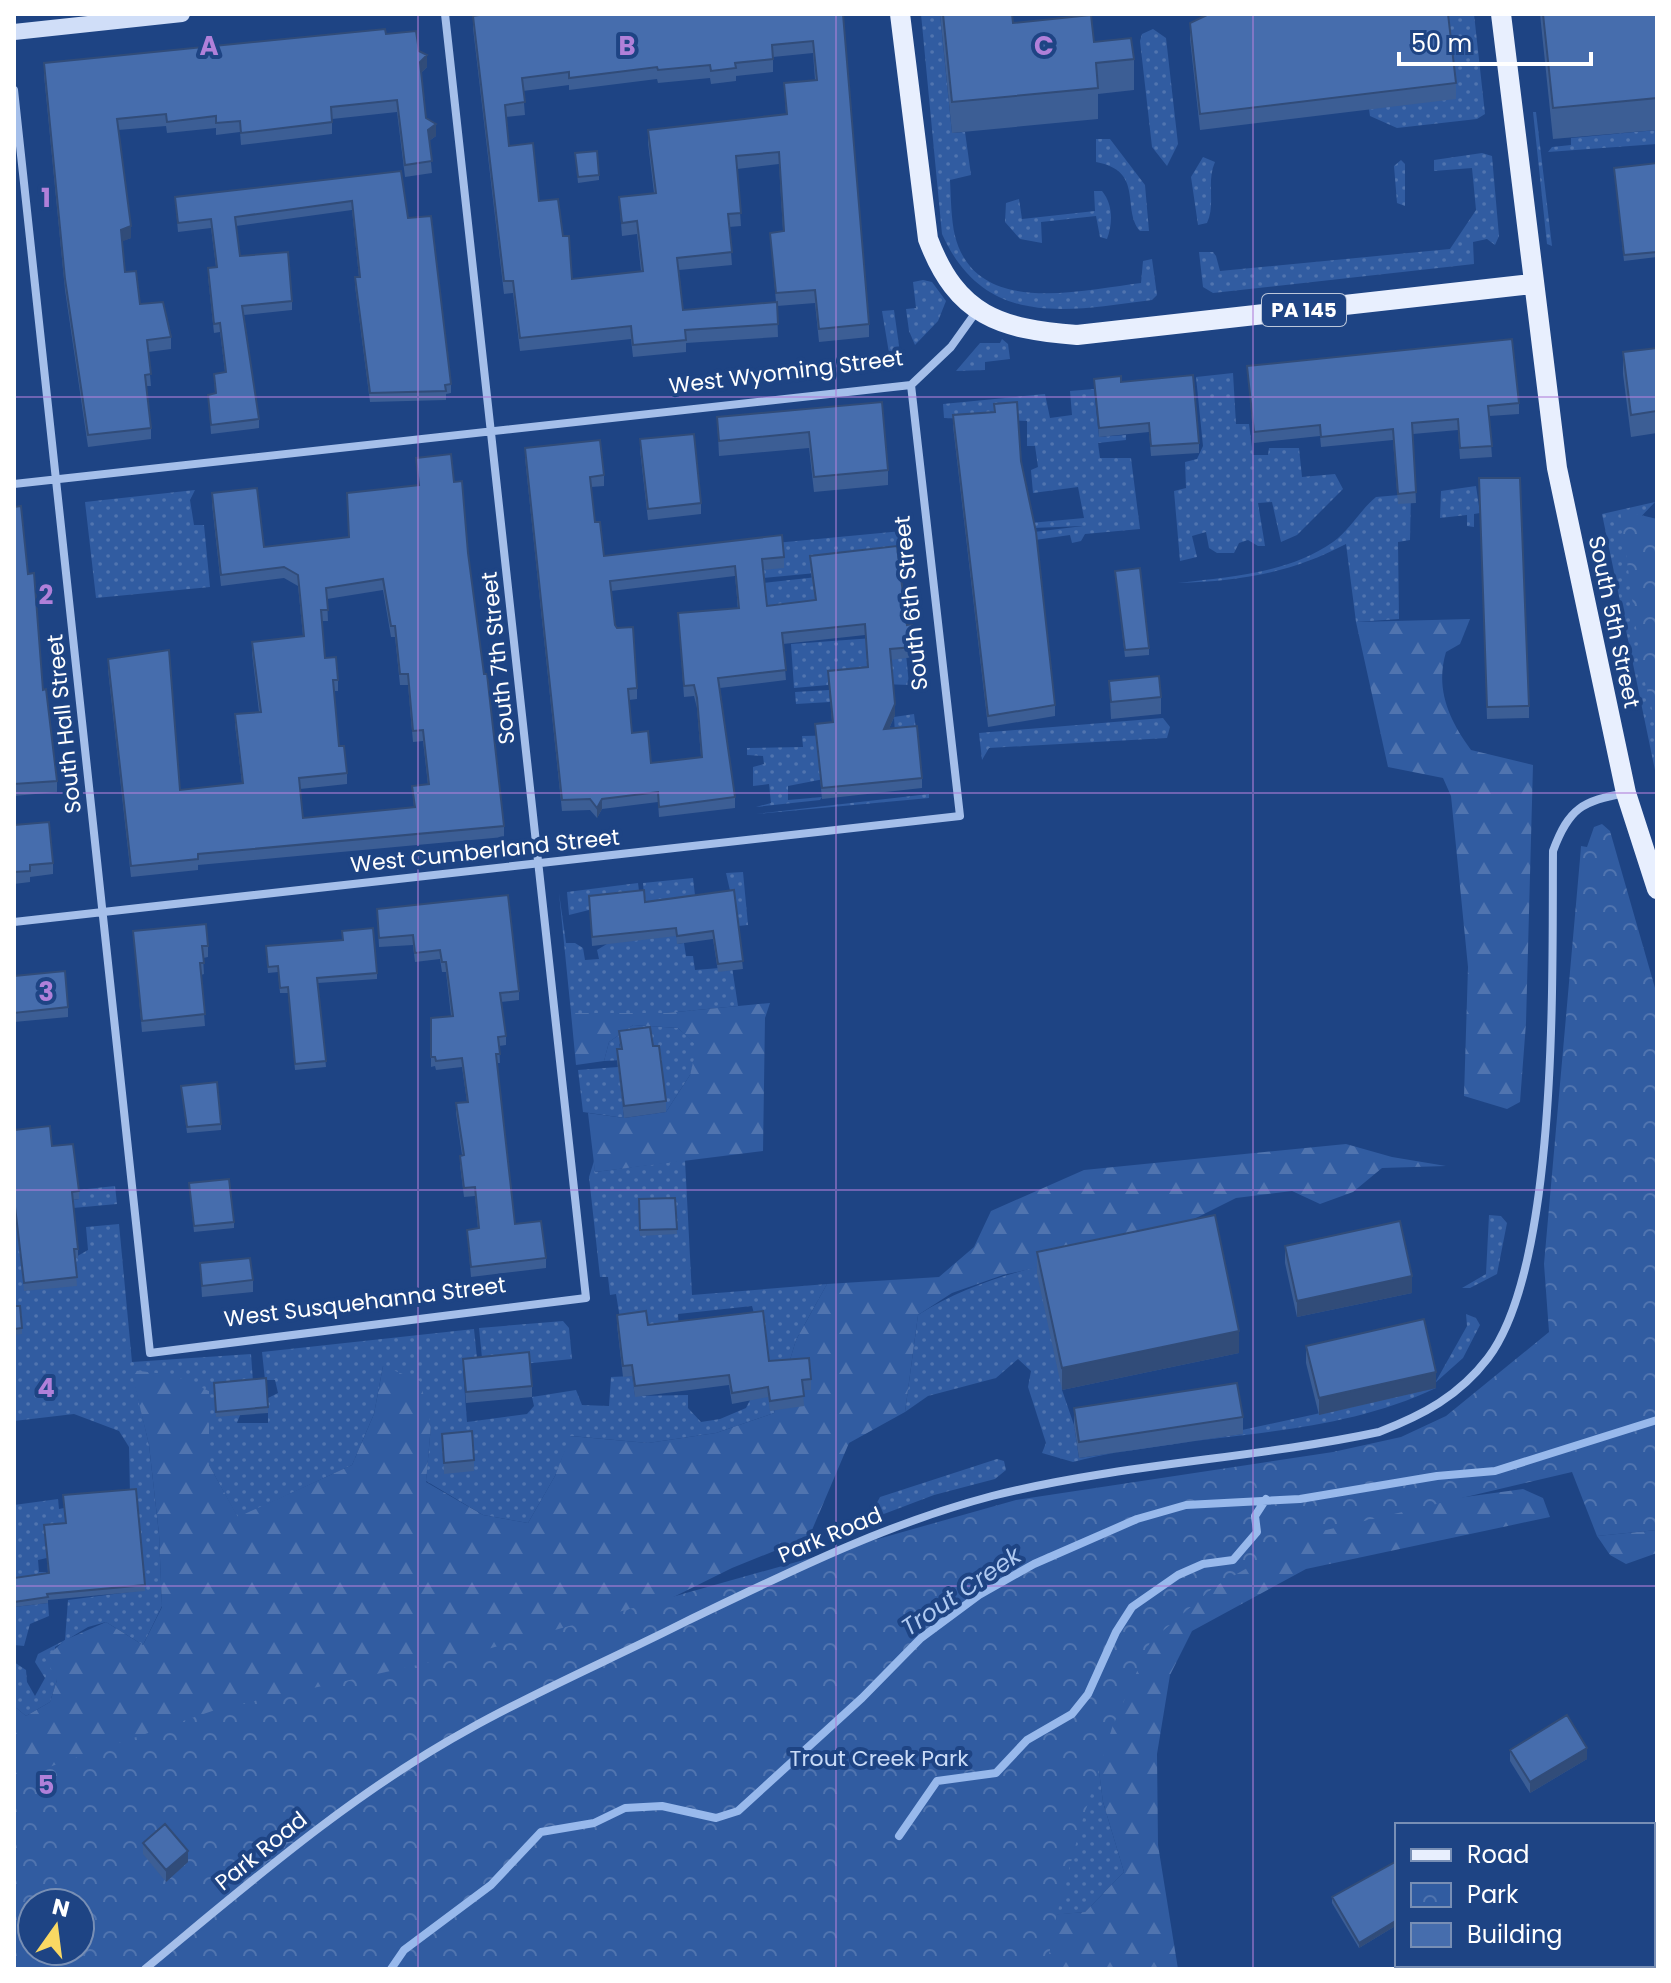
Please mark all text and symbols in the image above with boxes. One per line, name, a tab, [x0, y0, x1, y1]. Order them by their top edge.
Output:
scale bar	[1399, 16, 1591, 66]
text: 50 m	[1411, 27, 1472, 60]
text: A	[199, 28, 219, 64]
text: B	[618, 28, 636, 64]
text: C	[1034, 28, 1054, 64]
text: 1	[41, 180, 51, 216]
road number: PA 145	[1262, 294, 1346, 326]
street label: West Wyoming Street	[667, 342, 905, 402]
street label: South 6th Street	[886, 514, 936, 692]
street label: South 5th Street	[1581, 533, 1647, 711]
street label: South 7th Street	[474, 570, 522, 746]
text: 2	[39, 577, 54, 613]
street label: South Hall Street	[39, 633, 89, 815]
street label: West Cumberland Street	[349, 821, 621, 881]
text: 3	[38, 974, 54, 1010]
street label: West Susquehanna Street	[222, 1269, 508, 1335]
text: 4	[37, 1370, 55, 1406]
street label: Park Road	[773, 1499, 887, 1571]
water label: Trout Creek	[895, 1538, 1029, 1643]
park label: Trout Creek Park	[790, 1743, 969, 1774]
text: 5	[38, 1767, 54, 1803]
street label: Park Road	[208, 1804, 314, 1898]
legend	[1395, 1823, 1655, 1967]
text: Road	[1467, 1838, 1529, 1871]
text: Park	[1467, 1878, 1519, 1911]
north arrow	[16, 1887, 96, 1967]
text: N	[49, 1891, 72, 1925]
text: Building	[1467, 1918, 1563, 1951]

